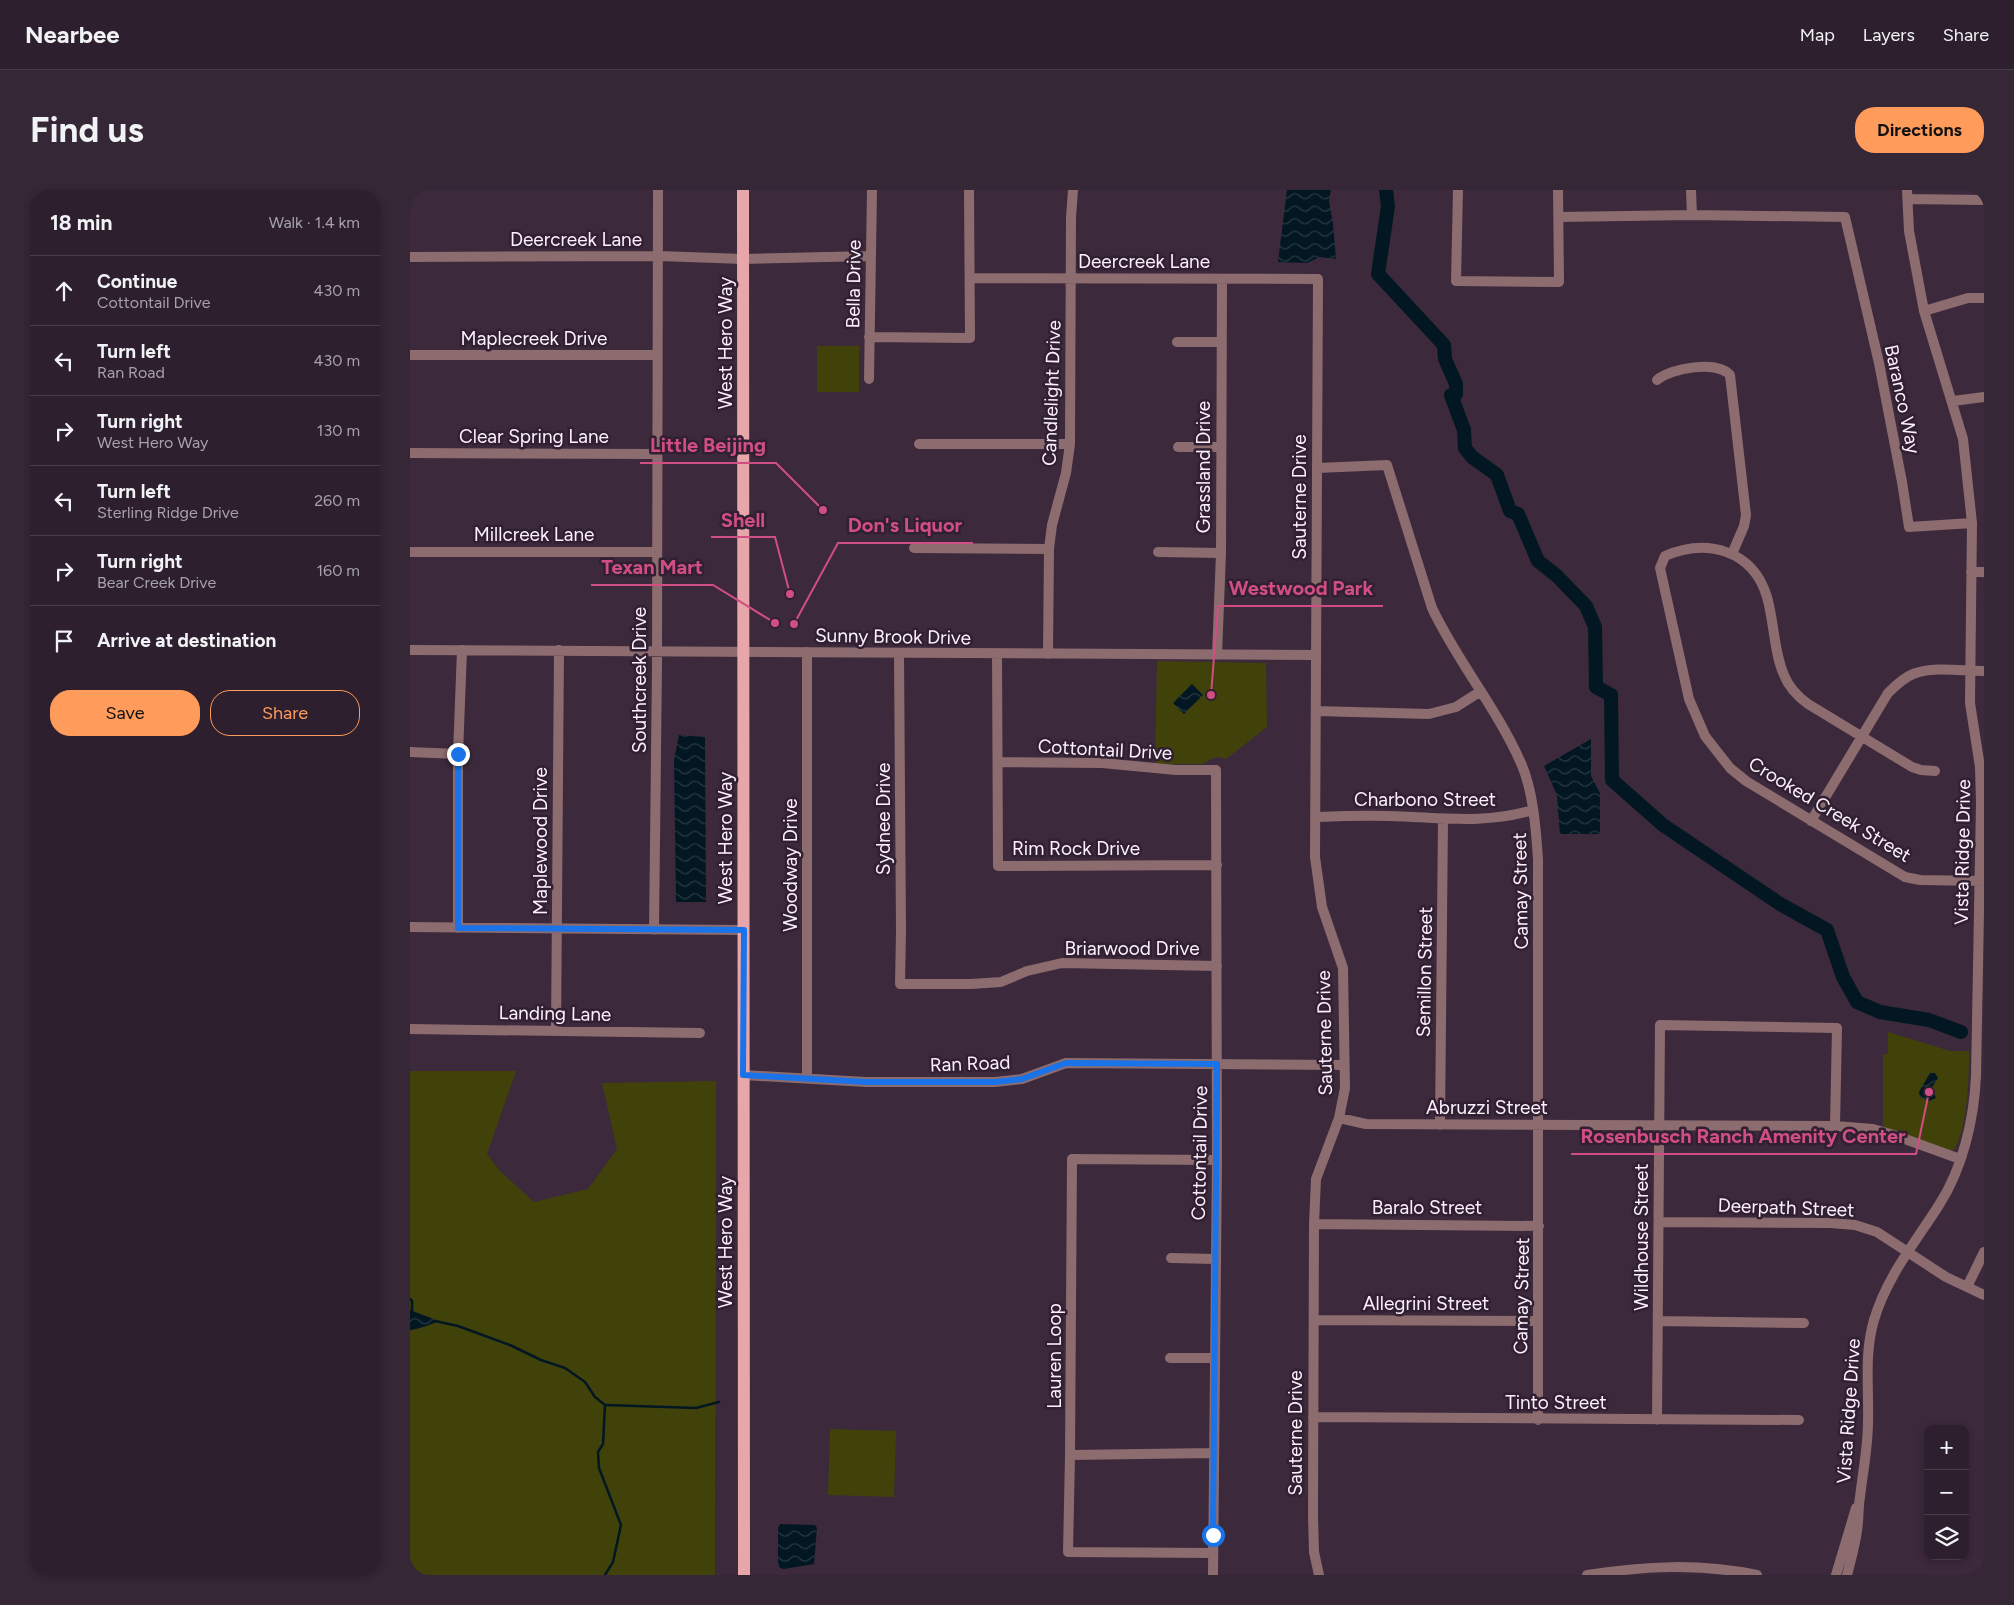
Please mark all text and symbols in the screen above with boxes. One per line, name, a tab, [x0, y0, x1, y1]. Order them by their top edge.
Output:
text: Nearbee	[25, 20, 120, 49]
text: Map	[1800, 24, 1835, 46]
text: Layers	[1863, 24, 1915, 46]
text: Share	[1943, 24, 1989, 46]
button: Directions	[1855, 107, 1984, 153]
text: Find us	[30, 109, 144, 151]
text: 18 min	[50, 210, 112, 235]
text: Walk · 1.4 km	[269, 213, 360, 232]
street label: Deercreek Lane	[510, 228, 642, 251]
street label: Bella Drive	[841, 239, 866, 329]
street label: Deercreek Lane	[1078, 250, 1210, 273]
text: Continue	[97, 270, 177, 293]
icon: ahead	[50, 277, 78, 305]
street label: West Hero Way	[714, 277, 737, 409]
text: 430 m	[314, 281, 360, 300]
text: Cottontail Drive	[97, 293, 210, 312]
street label: Candlelight Drive	[1037, 320, 1066, 466]
street label: Maplecreek Drive	[461, 327, 607, 350]
text: Turn left	[97, 340, 171, 363]
street label: Baranco Way	[1880, 342, 1925, 456]
icon: left	[50, 347, 78, 375]
text: 430 m	[314, 351, 360, 370]
text: Ran Road	[97, 363, 165, 382]
street label: Grassland Drive	[1192, 401, 1215, 533]
text: Turn right	[97, 410, 183, 433]
icon: right	[50, 417, 78, 445]
text: 130 m	[317, 421, 360, 440]
street label: Clear Spring Lane	[459, 425, 609, 448]
callout: Little Beijing	[640, 428, 776, 463]
text: West Hero Way	[97, 433, 208, 452]
text: Little Beijing	[650, 433, 766, 457]
street label: Sauterne Drive	[1288, 434, 1311, 560]
text: Turn left	[97, 480, 171, 503]
icon: left	[50, 487, 78, 515]
text: 260 m	[314, 491, 360, 510]
callout: Shell	[711, 502, 775, 537]
text: Sterling Ridge Drive	[97, 503, 239, 522]
text: Shell	[721, 508, 765, 532]
callout: Don's Liquor	[838, 508, 973, 543]
text: Don's Liquor	[848, 513, 963, 537]
street label: Millcreek Lane	[474, 523, 594, 546]
text: Turn right	[97, 550, 183, 573]
callout: Texan Mart	[591, 550, 713, 585]
text: Texan Mart	[601, 555, 703, 579]
icon: right	[50, 557, 78, 585]
text: 160 m	[317, 561, 360, 580]
callout: Westwood Park	[1218, 571, 1383, 606]
text: Bear Creek Drive	[97, 573, 216, 592]
text: Westwood Park	[1229, 576, 1373, 600]
street label: Southcreek Drive	[628, 607, 651, 753]
street label: Sunny Brook Drive	[815, 624, 971, 649]
icon: arrive	[50, 627, 78, 655]
text: Arrive at destination	[97, 629, 276, 652]
button: Save	[50, 690, 200, 736]
button: Share	[210, 690, 360, 736]
street label: Cottontail Drive	[1037, 734, 1173, 765]
route end	[447, 743, 470, 766]
street label: Crooked Creek Street	[1744, 752, 1915, 867]
street label: Sydnee Drive	[872, 763, 895, 875]
street label: Maplewood Drive	[529, 767, 552, 915]
street label: West Hero Way	[714, 772, 737, 904]
street label: Vista Ridge Drive	[1950, 779, 1975, 925]
street label: Charbono Street	[1354, 788, 1496, 811]
street label: Woodway Drive	[779, 798, 802, 932]
street label: Camay Street	[1508, 832, 1533, 950]
street label: Rim Rock Drive	[1012, 837, 1140, 860]
street label: Semillon Street	[1412, 907, 1437, 1037]
street label: Briarwood Drive	[1064, 937, 1200, 960]
street label: Sauterne Drive	[1312, 970, 1337, 1096]
street label: Landing Lane	[498, 1001, 612, 1026]
street label: Ran Road	[929, 1051, 1011, 1076]
street label: Cottontail Drive	[1187, 1085, 1212, 1221]
street label: Abruzzi Street	[1426, 1096, 1548, 1119]
callout: Rosenbusch Ranch Amenity Center	[1571, 1119, 1916, 1154]
text: Rosenbusch Ranch Amenity Center	[1580, 1124, 1906, 1148]
street label: Wildhouse Street	[1630, 1163, 1653, 1311]
street label: West Hero Way	[714, 1176, 737, 1308]
street label: Deerpath Street	[1717, 1194, 1855, 1221]
street label: Baralo Street	[1372, 1196, 1482, 1219]
street label: Camay Street	[1509, 1237, 1534, 1355]
street label: Allegrini Street	[1363, 1292, 1489, 1315]
street label: Lauren Loop	[1043, 1303, 1066, 1409]
street label: Vista Ridge Drive	[1832, 1338, 1865, 1484]
street label: Sauterne Drive	[1284, 1370, 1307, 1496]
street label: Tinto Street	[1505, 1391, 1607, 1414]
map controls	[1924, 1425, 1969, 1560]
button: +	[1924, 1425, 1969, 1470]
button: −	[1924, 1470, 1969, 1515]
button: layers	[1924, 1515, 1969, 1560]
route start	[1202, 1524, 1225, 1547]

